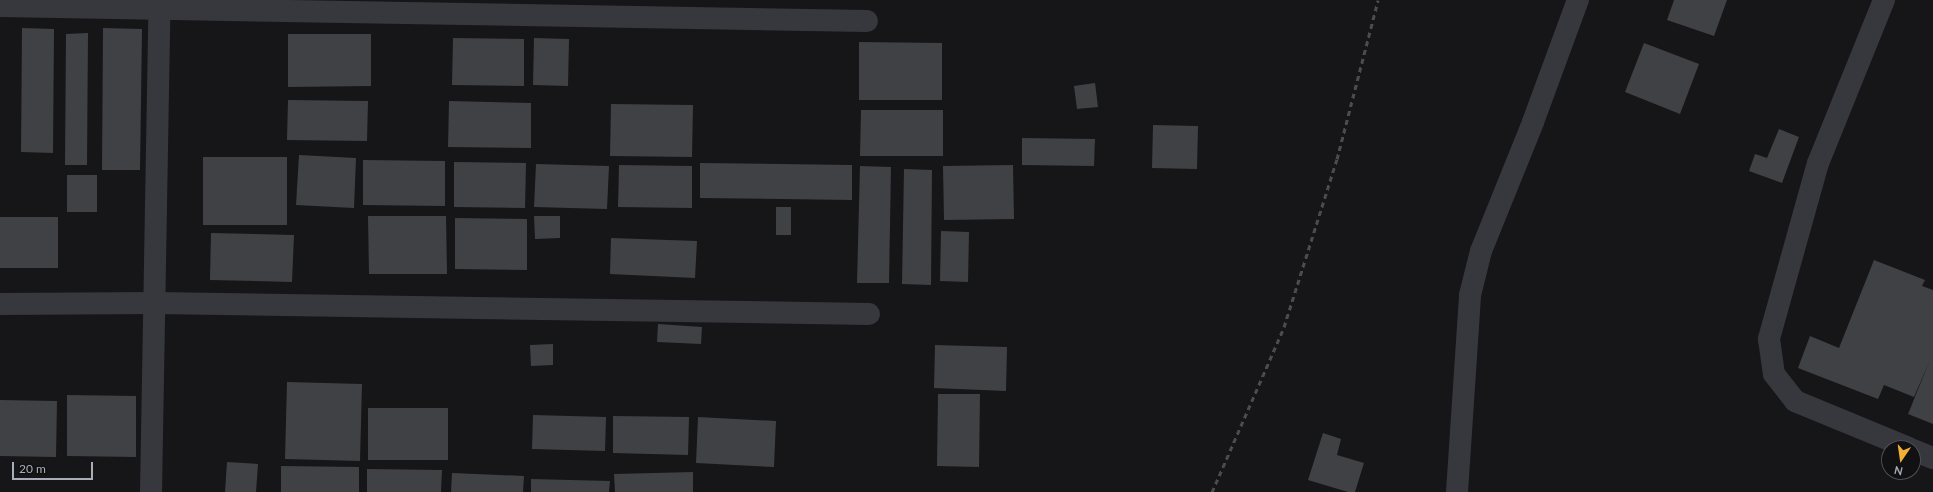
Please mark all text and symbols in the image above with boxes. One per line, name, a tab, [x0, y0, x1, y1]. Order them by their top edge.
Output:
north arrow	[1881, 440, 1921, 480]
scale bar	[14, 454, 95, 480]
text: 20 m	[19, 461, 46, 476]
text: N	[1893, 464, 1904, 478]

